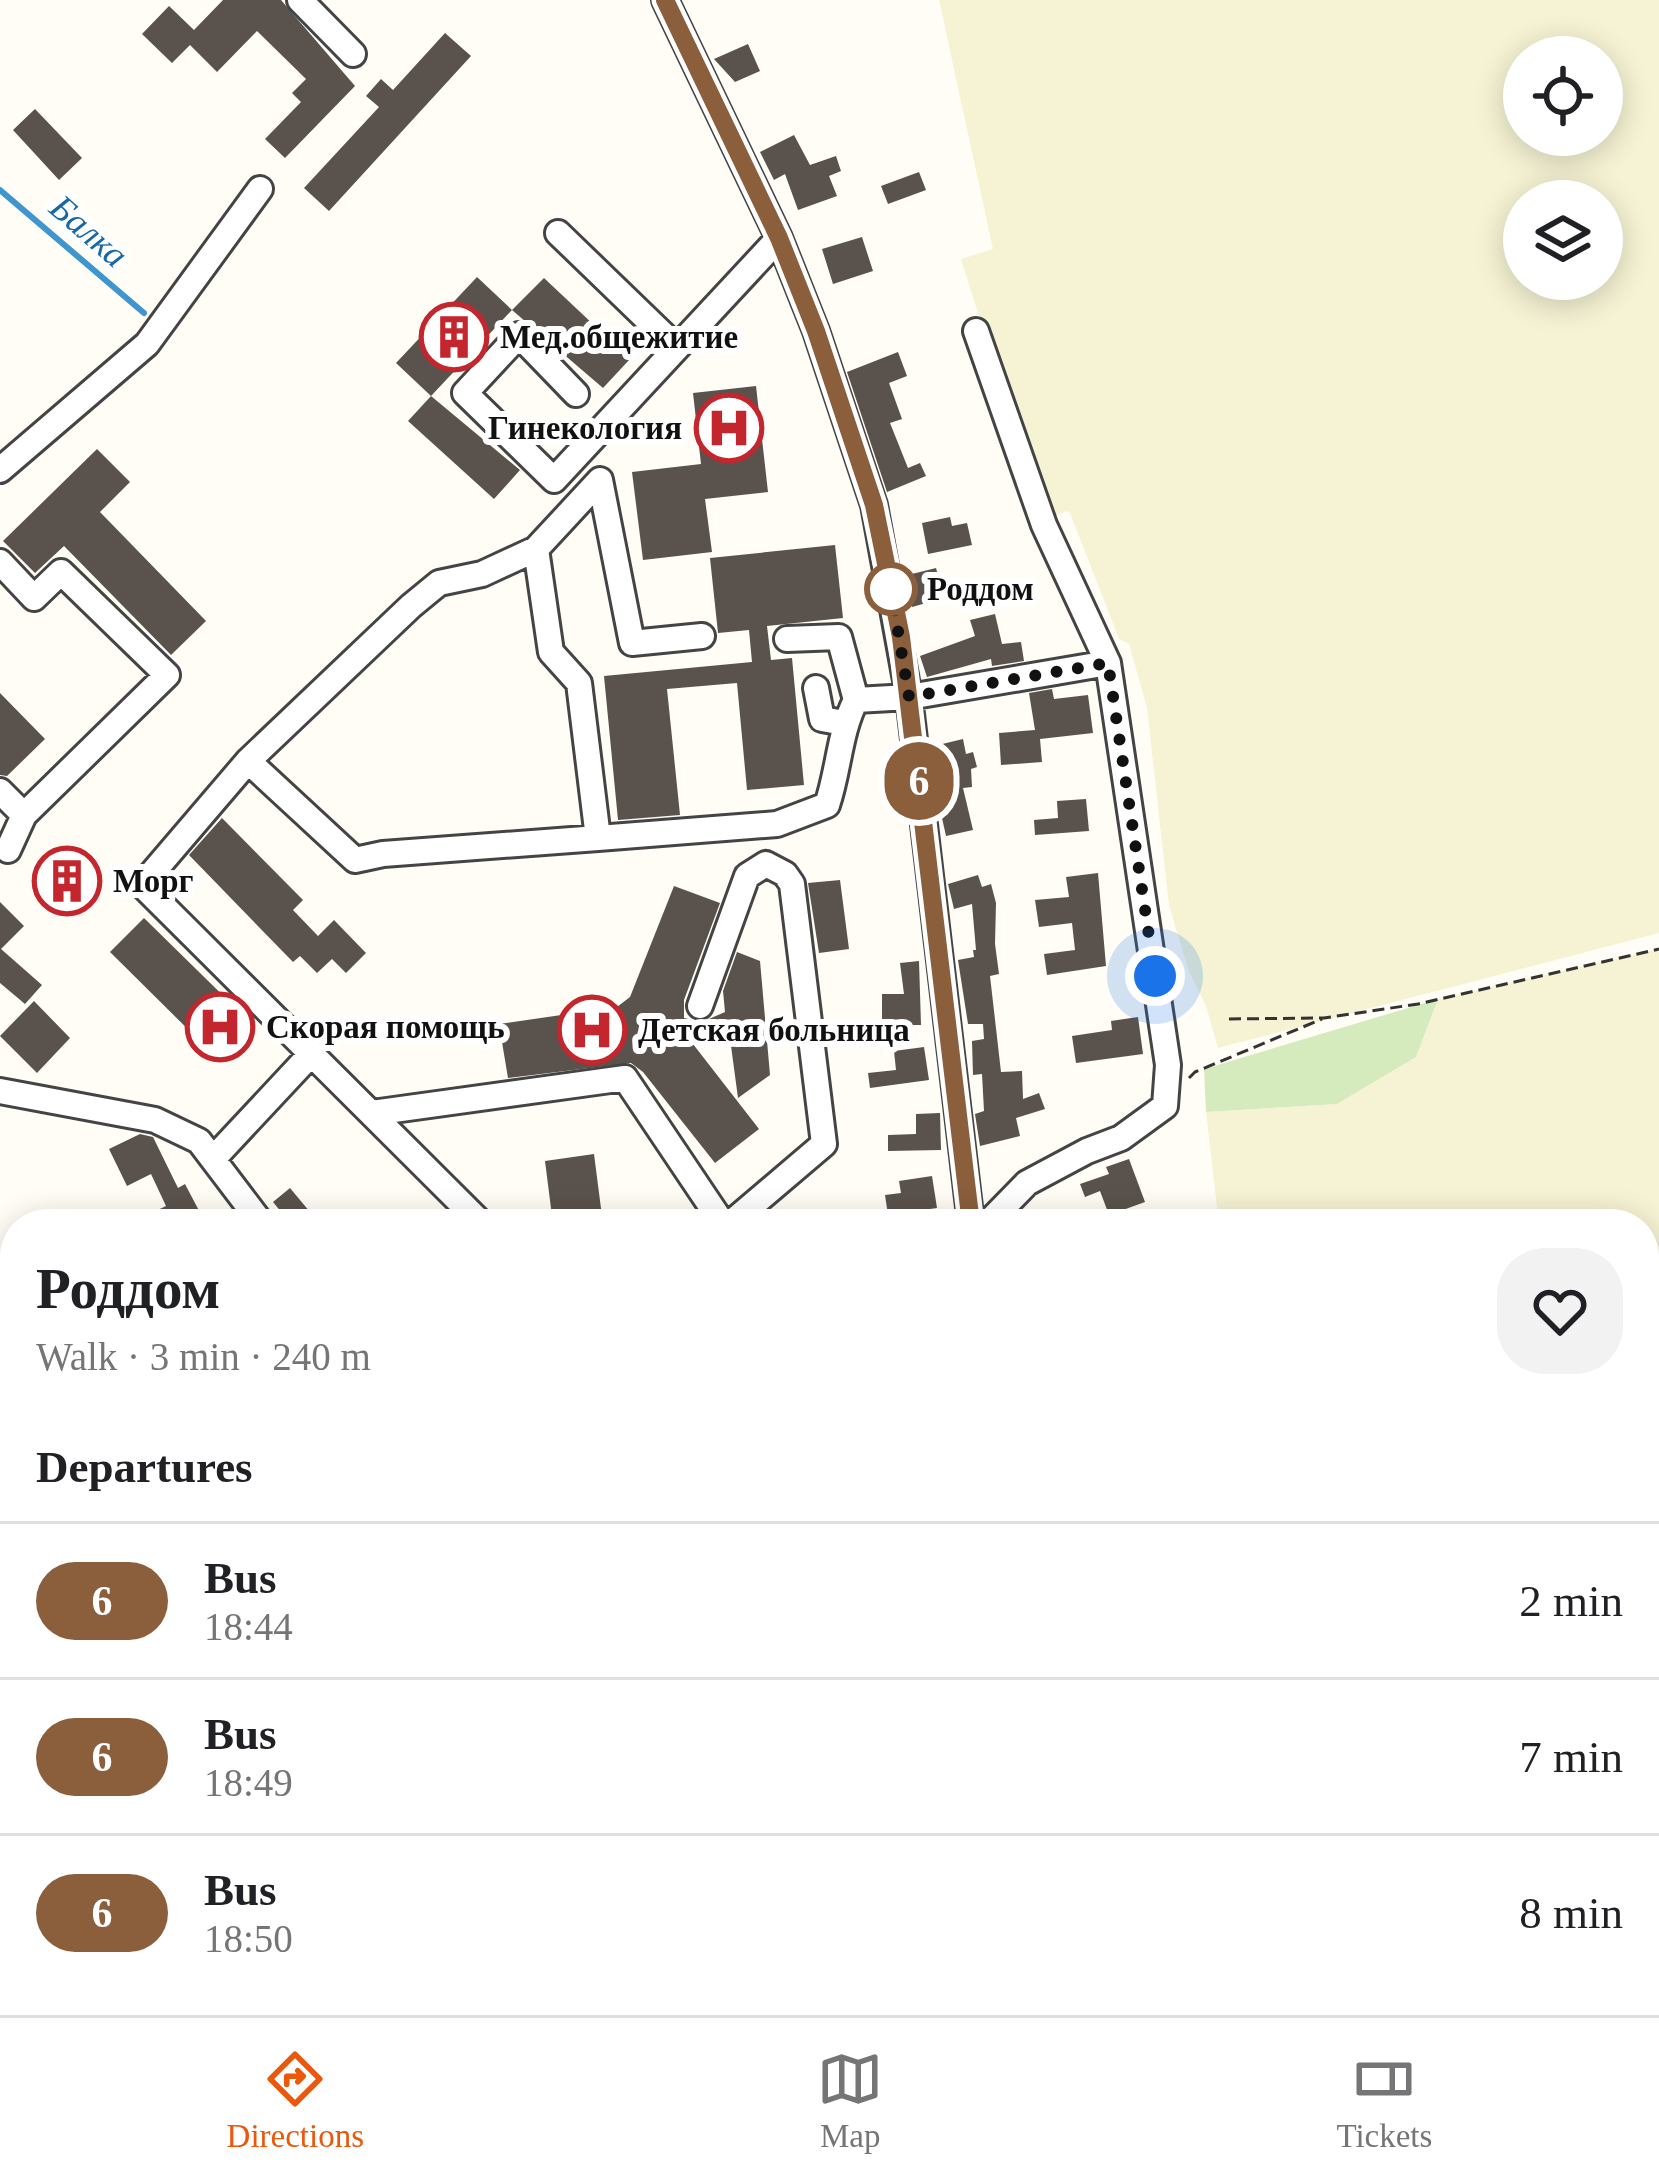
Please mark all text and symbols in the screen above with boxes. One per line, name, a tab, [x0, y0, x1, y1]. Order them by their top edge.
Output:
map controls	[1503, 36, 1623, 300]
button: locate	[1503, 36, 1623, 156]
button: layers	[1503, 180, 1623, 300]
water label: Балка	[42, 186, 136, 275]
building icon: Мед.общежитие	[419, 302, 489, 372]
place label: Мед.общежитие	[500, 319, 738, 355]
hospital icon: Гинекология	[694, 393, 764, 463]
place label: Гинекология	[488, 410, 682, 446]
marker: Роддом	[866, 564, 916, 614]
place label: Роддом	[927, 571, 1034, 607]
line badge: 6	[880, 742, 958, 820]
text: 6	[909, 758, 930, 804]
building icon: Морг	[32, 846, 102, 916]
place label: Морг	[113, 863, 194, 899]
your location	[1125, 946, 1185, 1006]
hospital icon: Скорая помощь	[185, 992, 255, 1062]
hospital icon: Детская больница	[557, 995, 627, 1065]
place label: Скорая помощь	[266, 1009, 505, 1045]
place label: Детская больница	[638, 1012, 910, 1048]
button: heart	[1497, 1248, 1623, 1374]
text: Роддом	[36, 1257, 220, 1320]
text: Walk · 3 min · 240 m	[36, 1335, 371, 1378]
text: Departures	[36, 1442, 253, 1492]
text: Bus	[204, 1553, 277, 1603]
text: 2 min	[1519, 1576, 1623, 1626]
text: 6	[92, 1578, 113, 1624]
text: 18:44	[204, 1605, 293, 1648]
text: Bus	[204, 1709, 277, 1759]
text: 7 min	[1519, 1732, 1623, 1782]
text: 6	[92, 1734, 113, 1780]
text: 18:49	[204, 1761, 293, 1804]
text: Bus	[204, 1865, 277, 1915]
text: 8 min	[1519, 1888, 1623, 1938]
text: 6	[92, 1890, 113, 1936]
text: 18:50	[204, 1917, 293, 1960]
tab: Directions	[227, 2046, 364, 2155]
tab: Map	[817, 2046, 883, 2155]
tab: Tickets	[1336, 2046, 1432, 2155]

